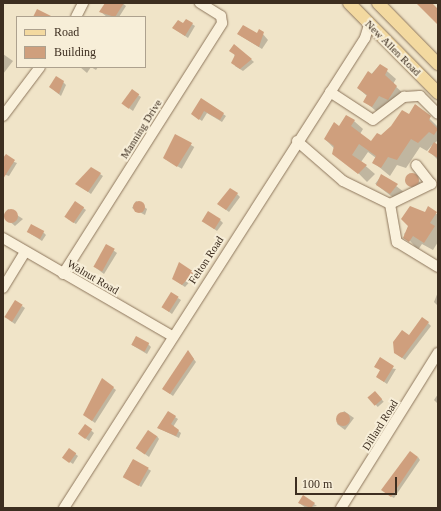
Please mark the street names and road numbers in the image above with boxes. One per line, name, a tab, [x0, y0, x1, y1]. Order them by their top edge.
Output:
street label: New Allen Road	[362, 17, 424, 79]
street label: Manning Drive	[118, 97, 164, 161]
street label: Felton Road	[186, 234, 226, 286]
street label: Walnut Road	[65, 257, 121, 297]
street label: Dillard Road	[359, 397, 401, 453]

